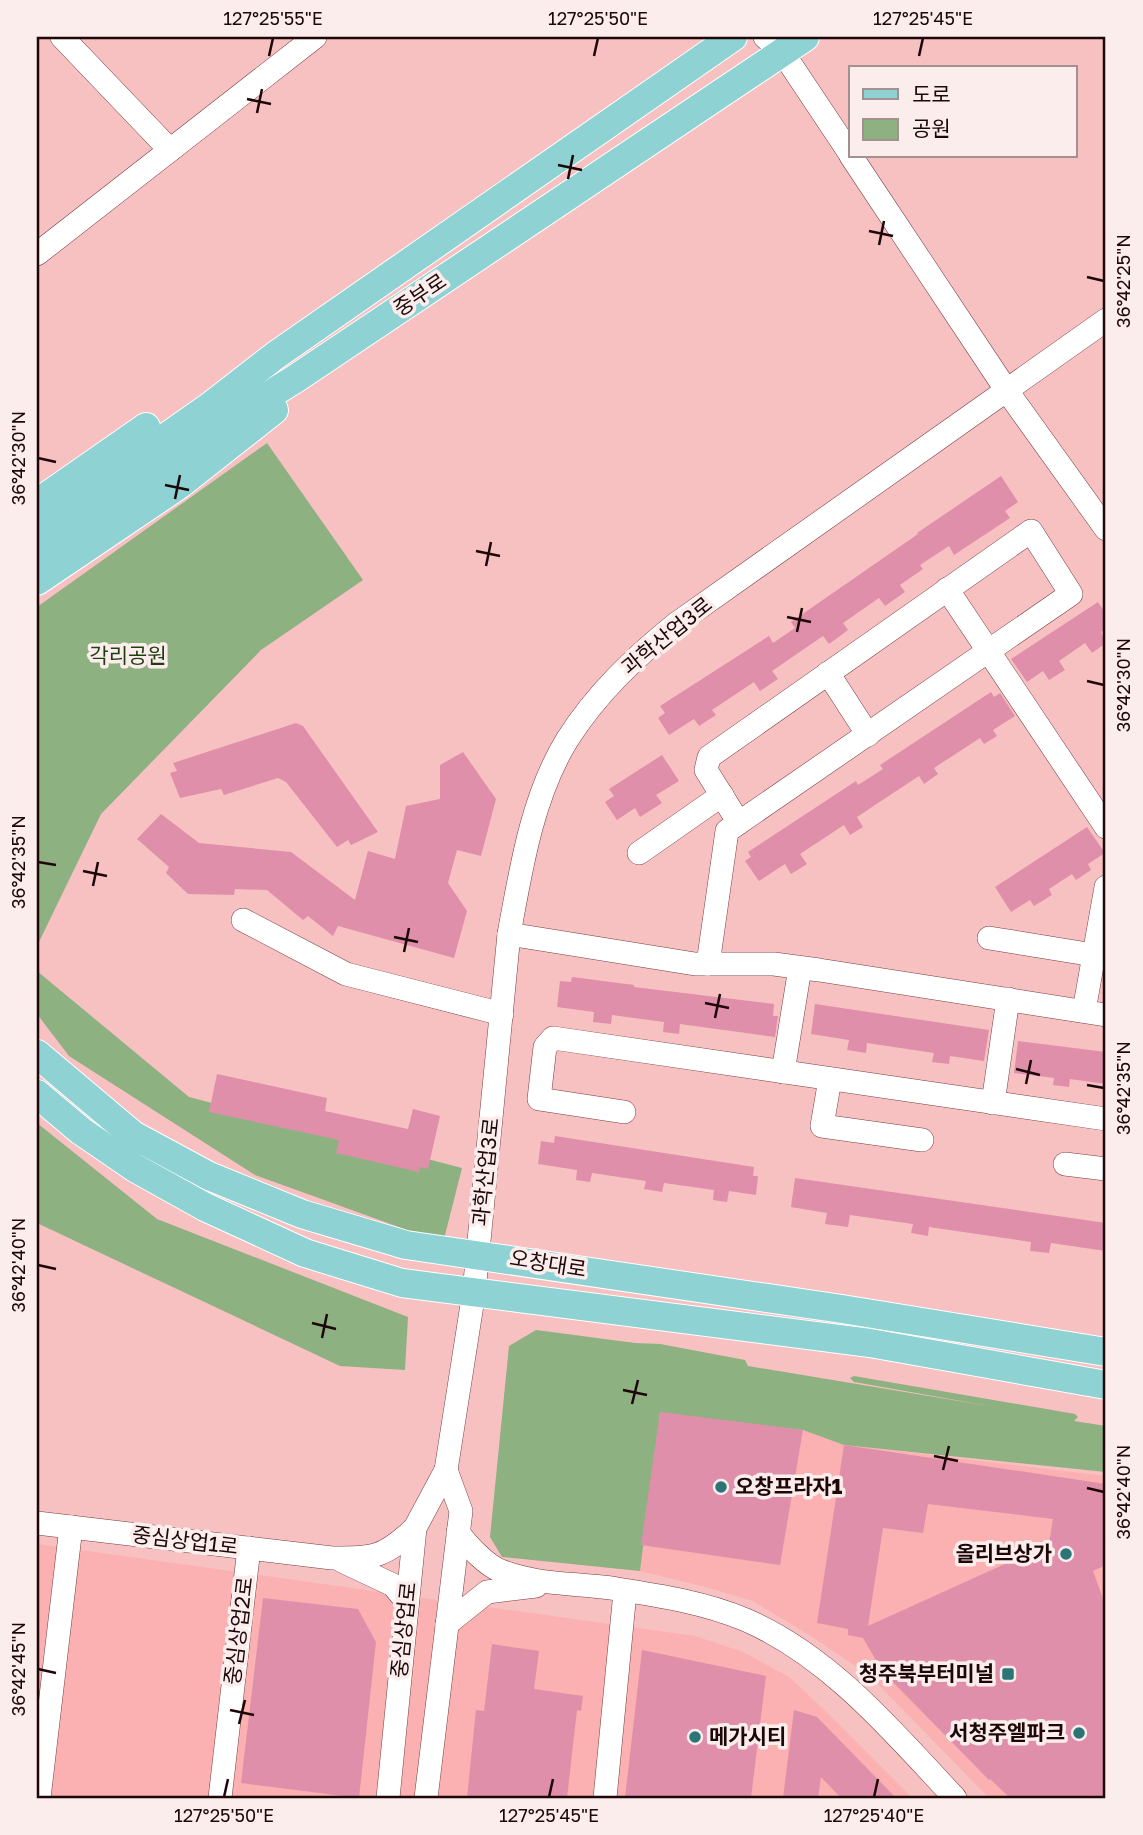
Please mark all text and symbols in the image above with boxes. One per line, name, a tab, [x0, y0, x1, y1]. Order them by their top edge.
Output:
text: 127°25'55"E	[223, 7, 323, 29]
text: 127°25'50"E	[548, 7, 648, 29]
text: 127°25'45"E	[873, 7, 973, 29]
legend	[849, 66, 1076, 158]
text: 도로	[912, 81, 951, 107]
text: 공원	[912, 115, 951, 141]
text: 36°42'25"N	[1112, 234, 1134, 328]
street label: 중부로	[388, 267, 451, 321]
text: 36°42'30"N	[7, 411, 29, 505]
street label: 과학산업3로	[616, 591, 717, 680]
text: 36°42'30"N	[1112, 638, 1134, 732]
park label: 각리공원	[89, 642, 167, 668]
text: 36°42'35"N	[7, 815, 29, 909]
text: 36°42'35"N	[1112, 1041, 1134, 1135]
street label: 과학산업3로	[466, 1116, 504, 1227]
text: 36°42'40"N	[7, 1217, 29, 1313]
street label: 오창대로	[508, 1244, 588, 1282]
text: 36°42'40"N	[1112, 1444, 1134, 1540]
place label: 오창프라자1	[735, 1473, 843, 1499]
marker: 오창프라자1	[713, 1479, 729, 1495]
street label: 중심상업1로	[131, 1521, 240, 1559]
place label: 올리브상가	[955, 1540, 1052, 1566]
marker: 올리브상가	[1058, 1546, 1074, 1562]
street label: 중심상업2로	[218, 1575, 258, 1686]
street label: 중심상업로	[385, 1580, 421, 1679]
text: 36°42'45"N	[7, 1622, 29, 1716]
place label: 청주북부터미널	[859, 1660, 994, 1686]
marker: 청주북부터미널	[1000, 1666, 1016, 1682]
place label: 서청주엘파크	[949, 1719, 1065, 1745]
place label: 메가시티	[709, 1723, 786, 1749]
marker: 서청주엘파크	[1071, 1725, 1087, 1741]
marker: 메가시티	[687, 1729, 703, 1745]
text: 127°25'50"E	[174, 1804, 274, 1826]
text: 127°25'45"E	[499, 1804, 599, 1826]
text: 127°25'40"E	[824, 1804, 924, 1826]

